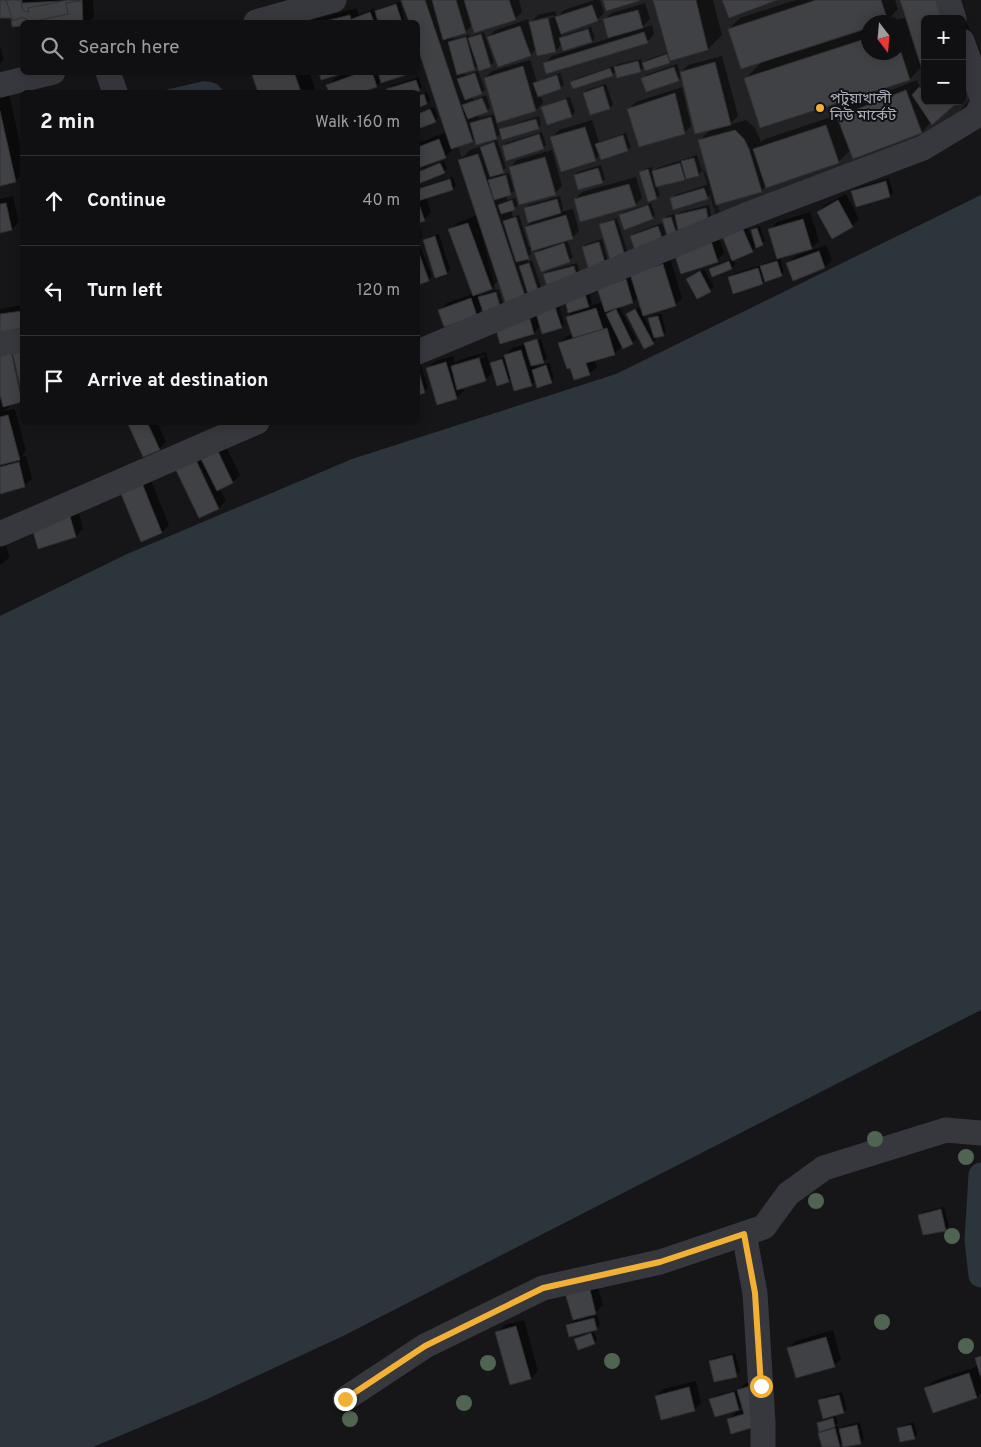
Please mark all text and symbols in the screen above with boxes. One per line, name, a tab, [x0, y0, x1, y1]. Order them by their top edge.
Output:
north arrow	[861, 15, 906, 60]
map controls	[921, 15, 966, 105]
button: +	[921, 15, 966, 60]
search box	[20, 20, 420, 75]
icon: search	[38, 34, 66, 62]
text: Search here	[78, 36, 180, 60]
button: −	[921, 60, 966, 105]
place label: পটুয়াখালী নিউ মার্কেট	[829, 90, 897, 126]
marker: পটুয়াখালী নিউ মার্কেট	[814, 102, 826, 114]
text: 2 min	[40, 109, 95, 136]
text: Walk · 160 m	[315, 113, 400, 133]
icon: ahead	[40, 187, 68, 215]
text: Continue	[87, 189, 166, 213]
text: 40 m	[362, 191, 400, 211]
icon: left	[40, 277, 68, 305]
text: Turn left	[87, 279, 163, 303]
text: 120 m	[357, 281, 400, 301]
icon: arrive	[40, 367, 68, 395]
text: Arrive at destination	[87, 369, 268, 393]
route start	[750, 1375, 773, 1398]
route end	[334, 1388, 357, 1411]

